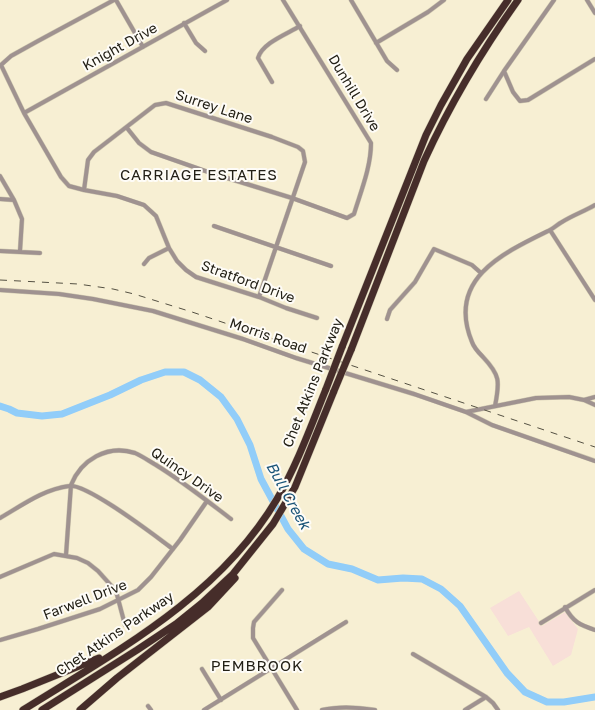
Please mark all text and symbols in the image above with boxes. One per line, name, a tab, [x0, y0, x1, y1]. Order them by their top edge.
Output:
street label: Knight Drive	[80, 20, 160, 74]
street label: Dunhill Drive	[325, 52, 383, 134]
street label: Surrey Lane	[173, 87, 255, 127]
district label: CARRIAGE ESTATES	[120, 166, 278, 184]
street label: Stratford Drive	[199, 257, 297, 307]
street label: Morris Road	[227, 315, 309, 357]
street label: Chet Atkins Parkway	[279, 316, 347, 450]
street label: Quincy Drive	[148, 444, 226, 506]
water label: Bull Creek	[262, 459, 314, 533]
street label: Farwell Drive	[41, 576, 129, 624]
street label: Chet Atkins Parkway	[53, 588, 177, 680]
district label: PEMBROOK	[211, 657, 303, 675]

